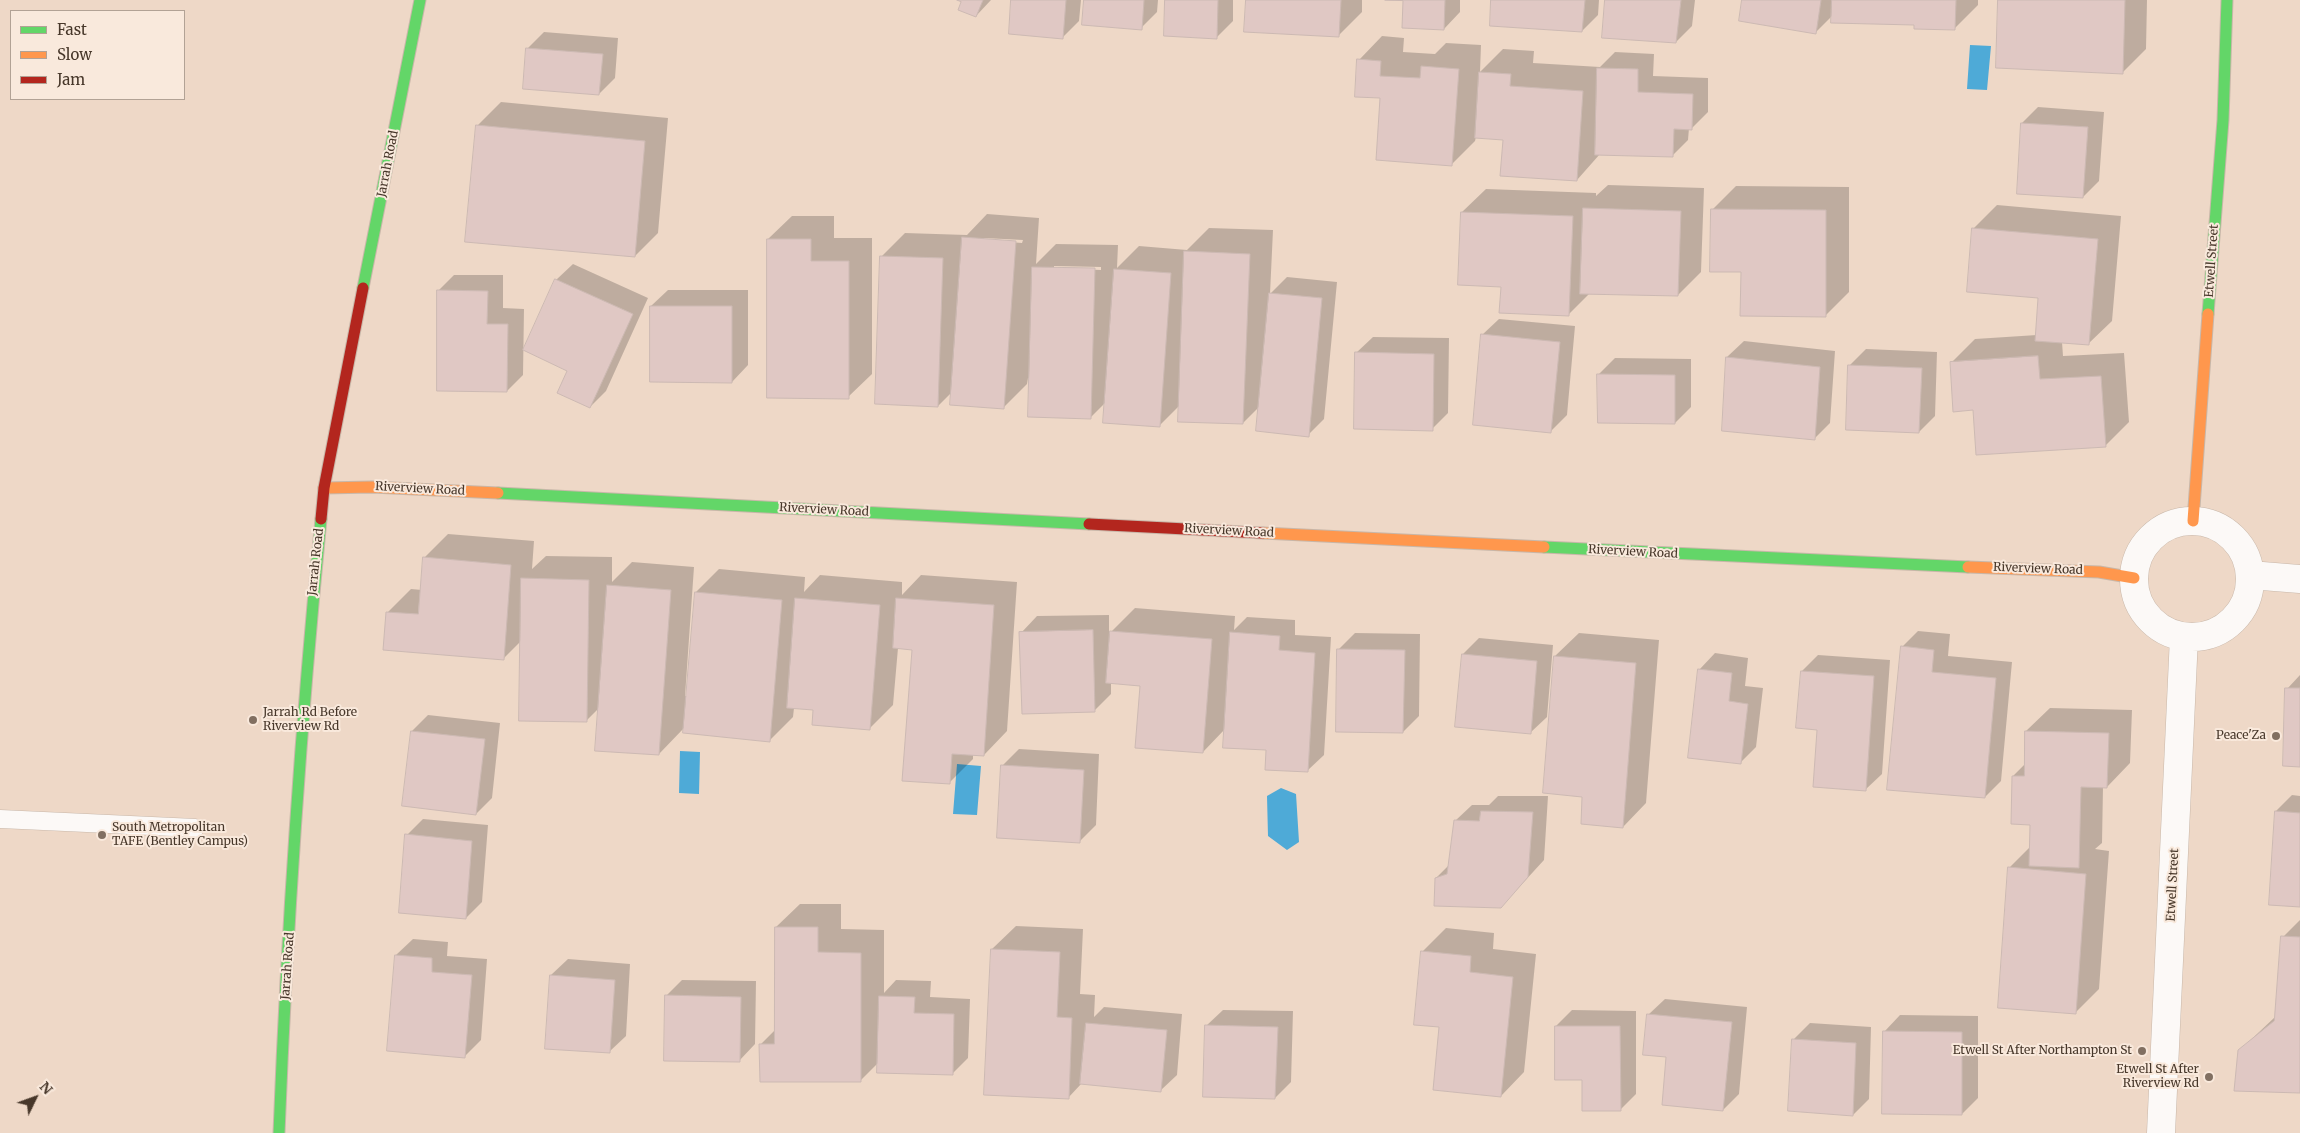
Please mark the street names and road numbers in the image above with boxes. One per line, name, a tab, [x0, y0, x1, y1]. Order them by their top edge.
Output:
street label: Jarrah Road	[374, 129, 402, 199]
street label: Etwell Street	[2202, 224, 2222, 298]
street label: Riverview Road	[375, 479, 465, 499]
street label: Riverview Road	[779, 500, 869, 520]
street label: Riverview Road	[1184, 521, 1274, 541]
street label: Jarrah Road	[305, 528, 327, 596]
street label: Riverview Road	[1588, 542, 1678, 562]
street label: Riverview Road	[1993, 560, 2083, 578]
street label: Etwell Street	[2164, 848, 2182, 922]
street label: Jarrah Road	[278, 932, 298, 1000]

